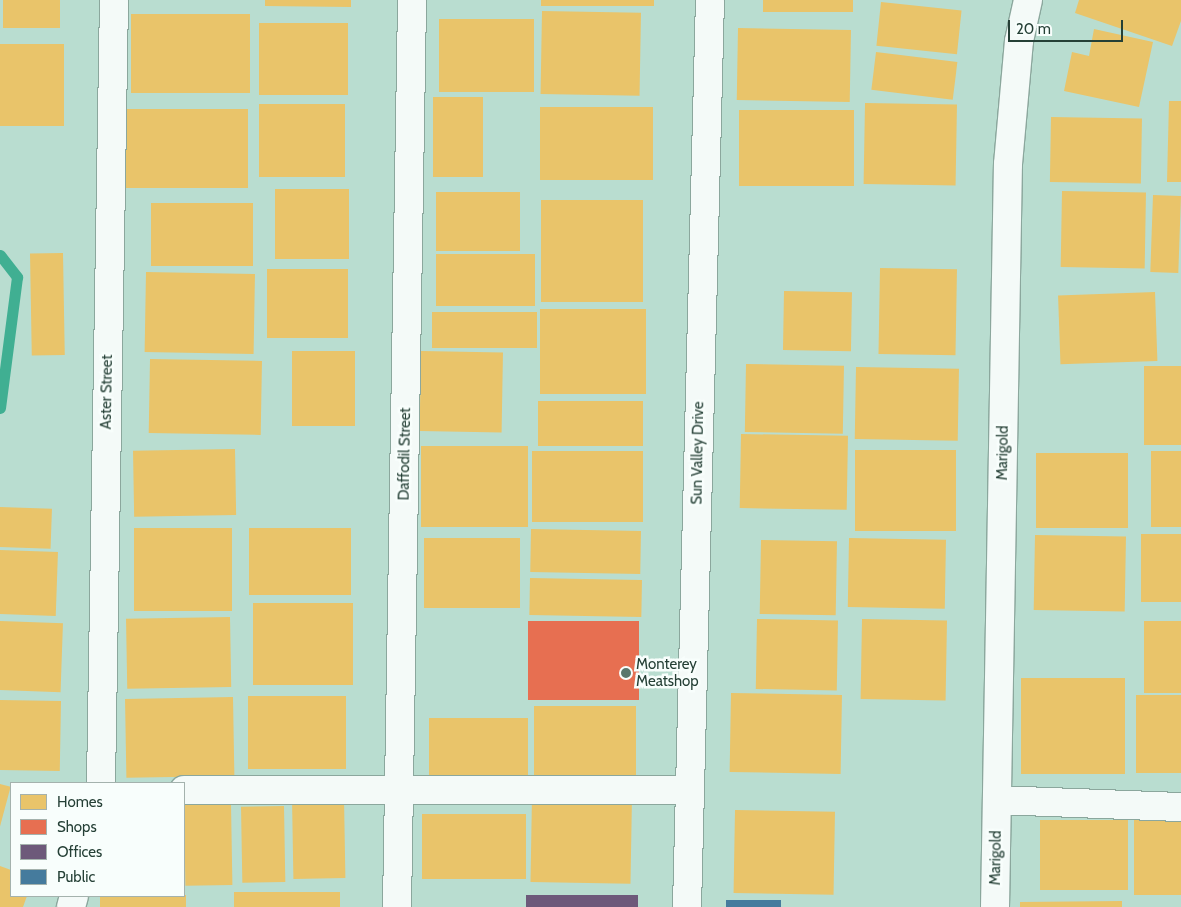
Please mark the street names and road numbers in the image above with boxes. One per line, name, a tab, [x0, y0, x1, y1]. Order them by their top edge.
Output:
street label: Aster Street	[97, 354, 117, 430]
street label: Sun Valley Drive	[688, 401, 708, 505]
street label: Daffodil Street	[395, 407, 415, 501]
street label: Marigold	[994, 425, 1012, 481]
street label: Marigold	[987, 830, 1005, 886]

